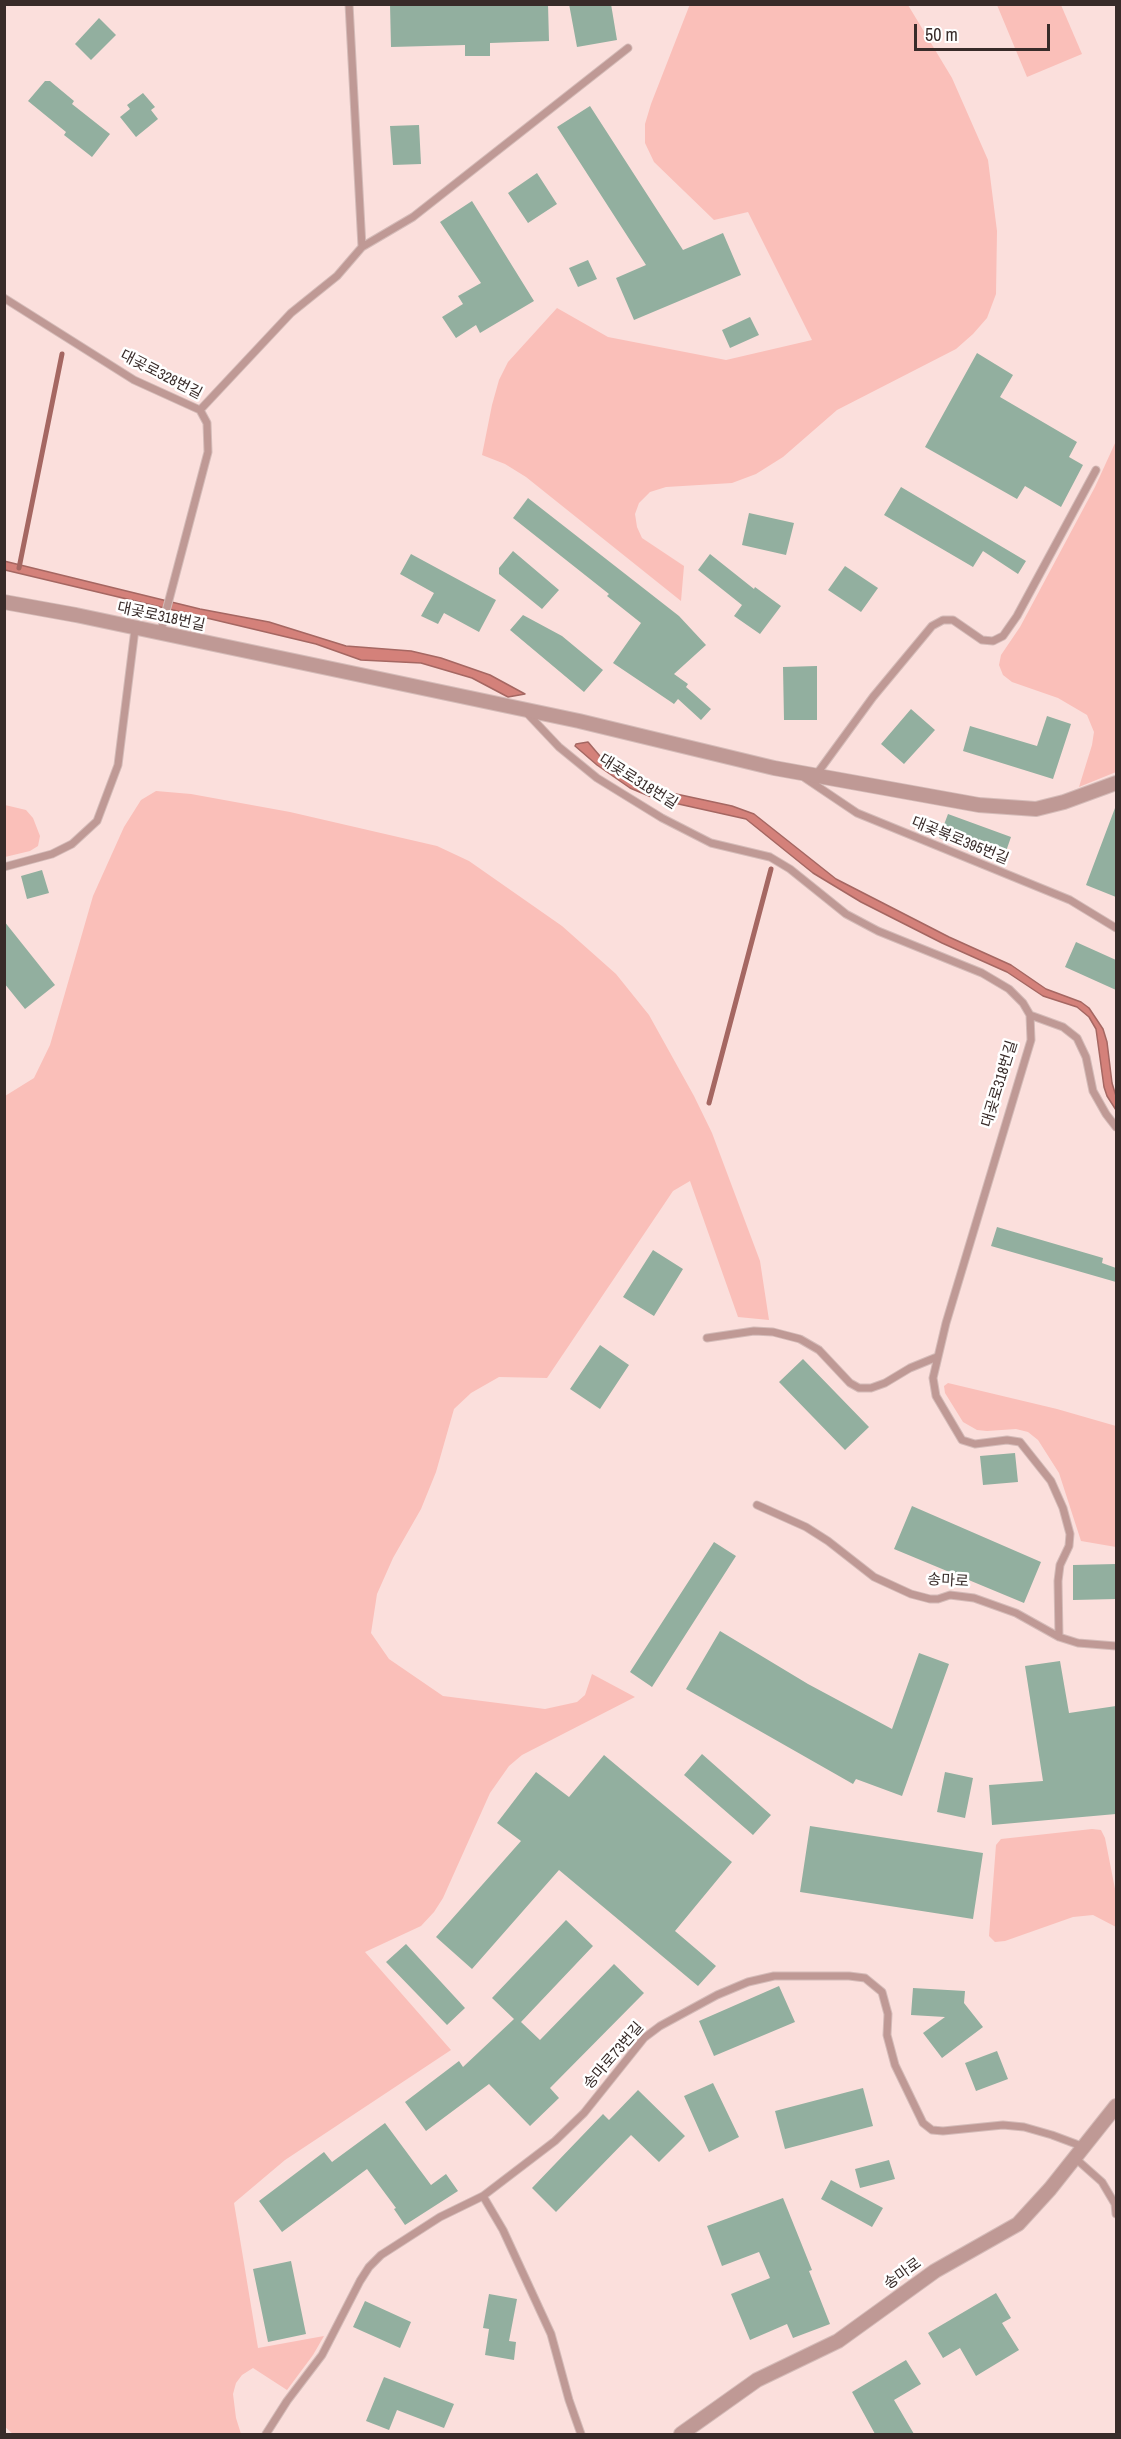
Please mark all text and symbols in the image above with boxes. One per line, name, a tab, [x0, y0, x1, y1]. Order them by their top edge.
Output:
scale bar	[917, 12, 1054, 50]
text: 50 m	[925, 22, 958, 47]
street label: 대곶로328번길	[117, 347, 205, 403]
street label: 대곶로318번길	[115, 599, 207, 635]
street label: 대곶로318번길	[595, 751, 681, 813]
street label: 대곶북로395번길	[909, 813, 1011, 869]
street label: 대곶로318번길	[978, 1039, 1022, 1129]
street label: 송마로	[927, 1571, 969, 1591]
street label: 송마로73번길	[580, 2019, 648, 2093]
street label: 송마로	[881, 2255, 925, 2293]

